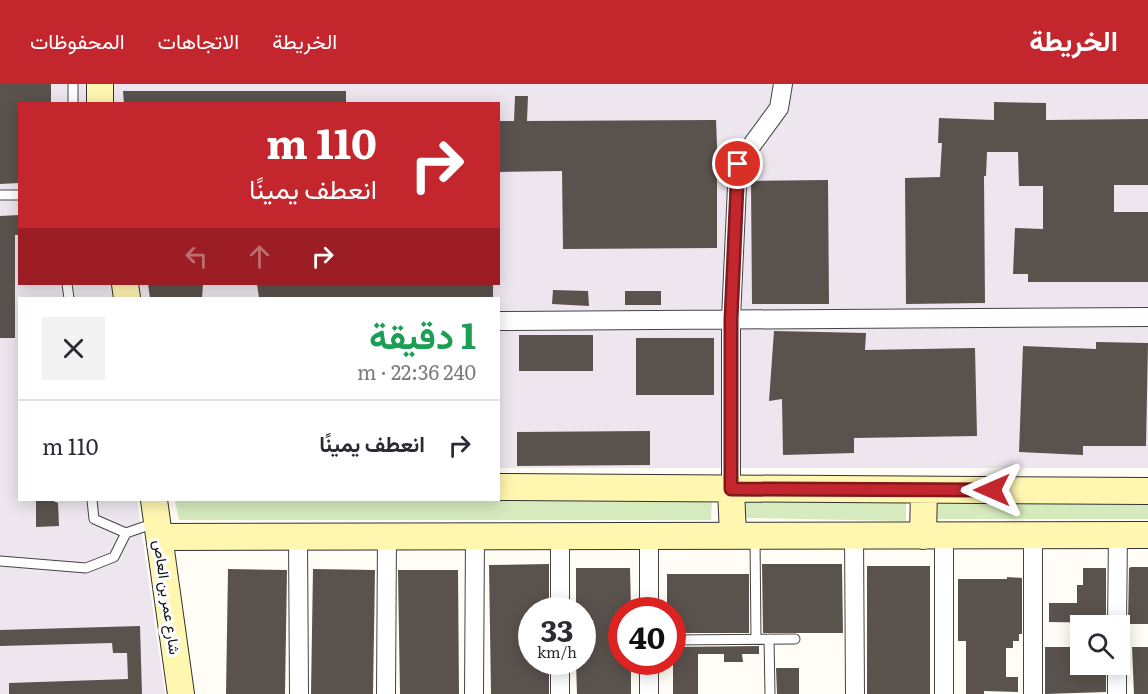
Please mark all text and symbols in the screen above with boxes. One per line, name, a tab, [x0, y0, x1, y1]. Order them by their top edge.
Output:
text: الخريطة	[1029, 18, 1118, 60]
text: المحفوظات	[30, 24, 125, 55]
text: الاتجاهات	[158, 24, 239, 55]
text: الخريطة	[272, 24, 337, 55]
text: 110 m	[266, 110, 377, 172]
icon: right	[398, 126, 476, 204]
pin	[712, 138, 763, 189]
icon: arrive	[721, 147, 754, 180]
text: انعطف يمينًا	[249, 167, 377, 207]
icon: left	[180, 240, 213, 273]
icon: ahead	[243, 240, 276, 273]
icon: right	[306, 240, 339, 273]
text: 1 دقيقة	[369, 307, 476, 360]
button: close	[42, 317, 105, 380]
text: 240 m · 22:36	[357, 356, 476, 386]
text: انعطف يمينًا	[319, 426, 425, 459]
text: 110 m	[42, 429, 98, 462]
icon: right	[443, 429, 476, 462]
position arrow	[960, 458, 1024, 522]
street label: شارع عمر بن العاص	[148, 538, 187, 656]
speed limit sign: 40	[608, 597, 686, 675]
text: 33	[541, 607, 573, 651]
map controls	[1070, 615, 1130, 675]
button: search	[1070, 615, 1130, 675]
text: km/h	[537, 640, 577, 663]

